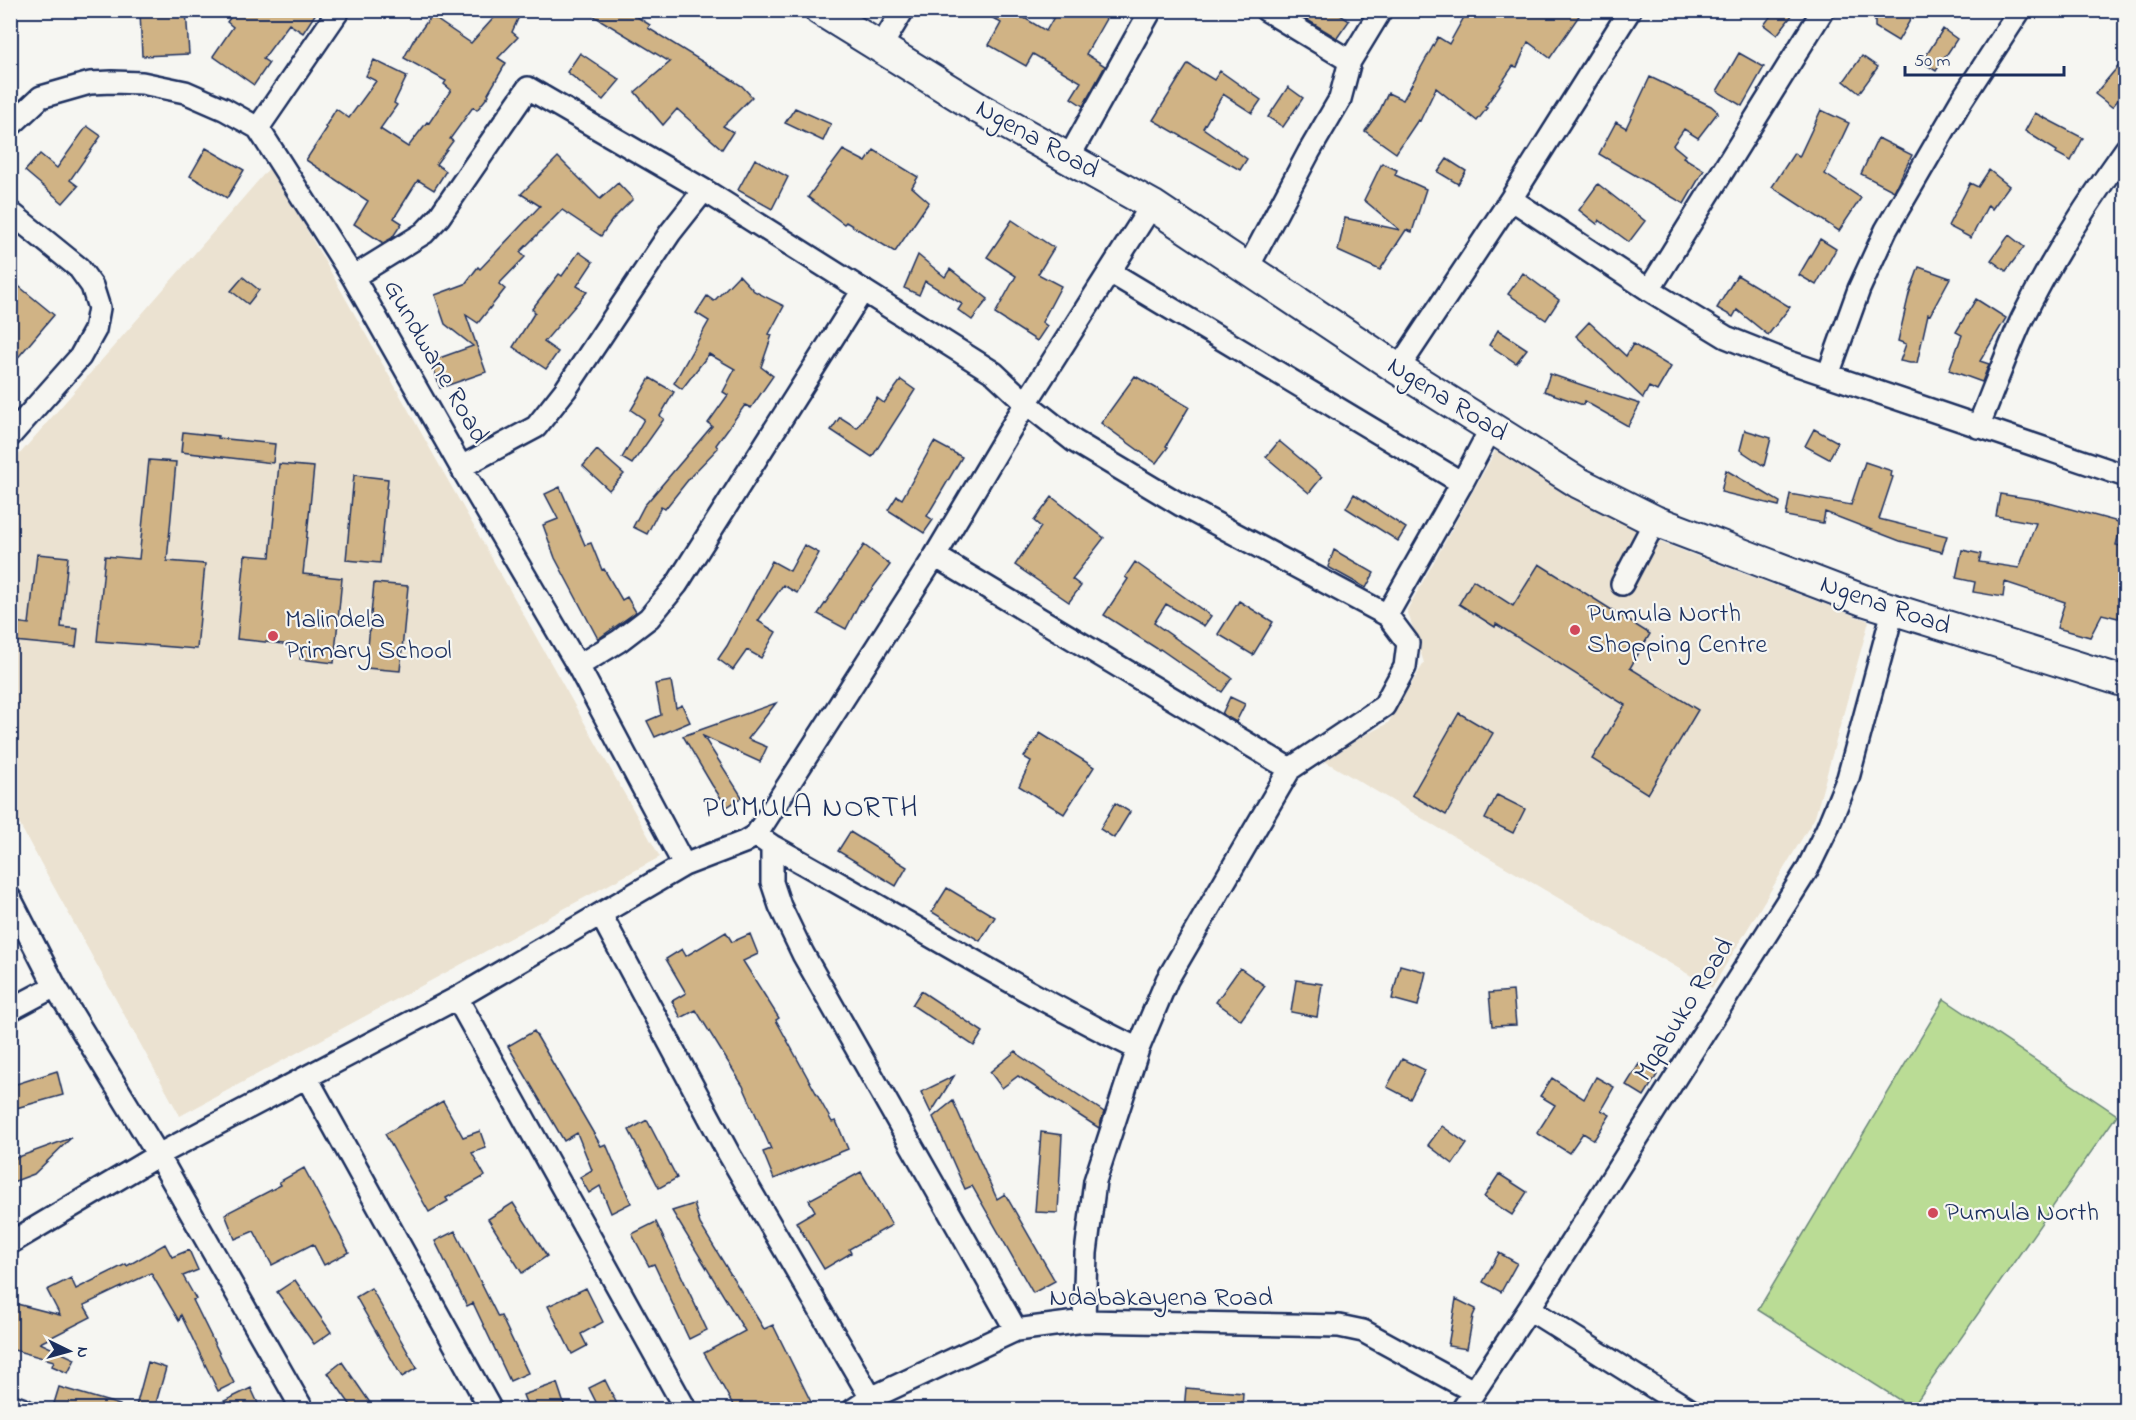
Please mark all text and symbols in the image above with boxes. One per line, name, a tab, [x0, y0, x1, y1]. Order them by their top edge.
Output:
scale bar	[1905, 39, 2064, 77]
text: 50 m	[1914, 49, 1951, 75]
street label: Ngena Road	[968, 90, 1106, 190]
street label: Gundwane Road	[372, 273, 498, 451]
street label: Ngena Road	[1379, 347, 1515, 453]
street label: Ngena Road	[1814, 565, 1956, 647]
place label: Pumula North Shopping Centre	[1587, 595, 1768, 665]
place label: Malindela Primary School	[285, 601, 452, 671]
marker: Pumula North Shopping Centre	[1568, 623, 1582, 637]
marker: Malindela Primary School	[266, 629, 280, 643]
district label: PUMULA NORTH	[703, 787, 919, 831]
street label: Mqabuko Road	[1625, 930, 1745, 1090]
place label: Pumula North	[1945, 1194, 2099, 1233]
marker: Pumula North	[1926, 1206, 1940, 1220]
street label: Ndabakayena Road	[1049, 1279, 1273, 1318]
north arrow	[39, 1321, 99, 1381]
text: N	[70, 1346, 94, 1359]

